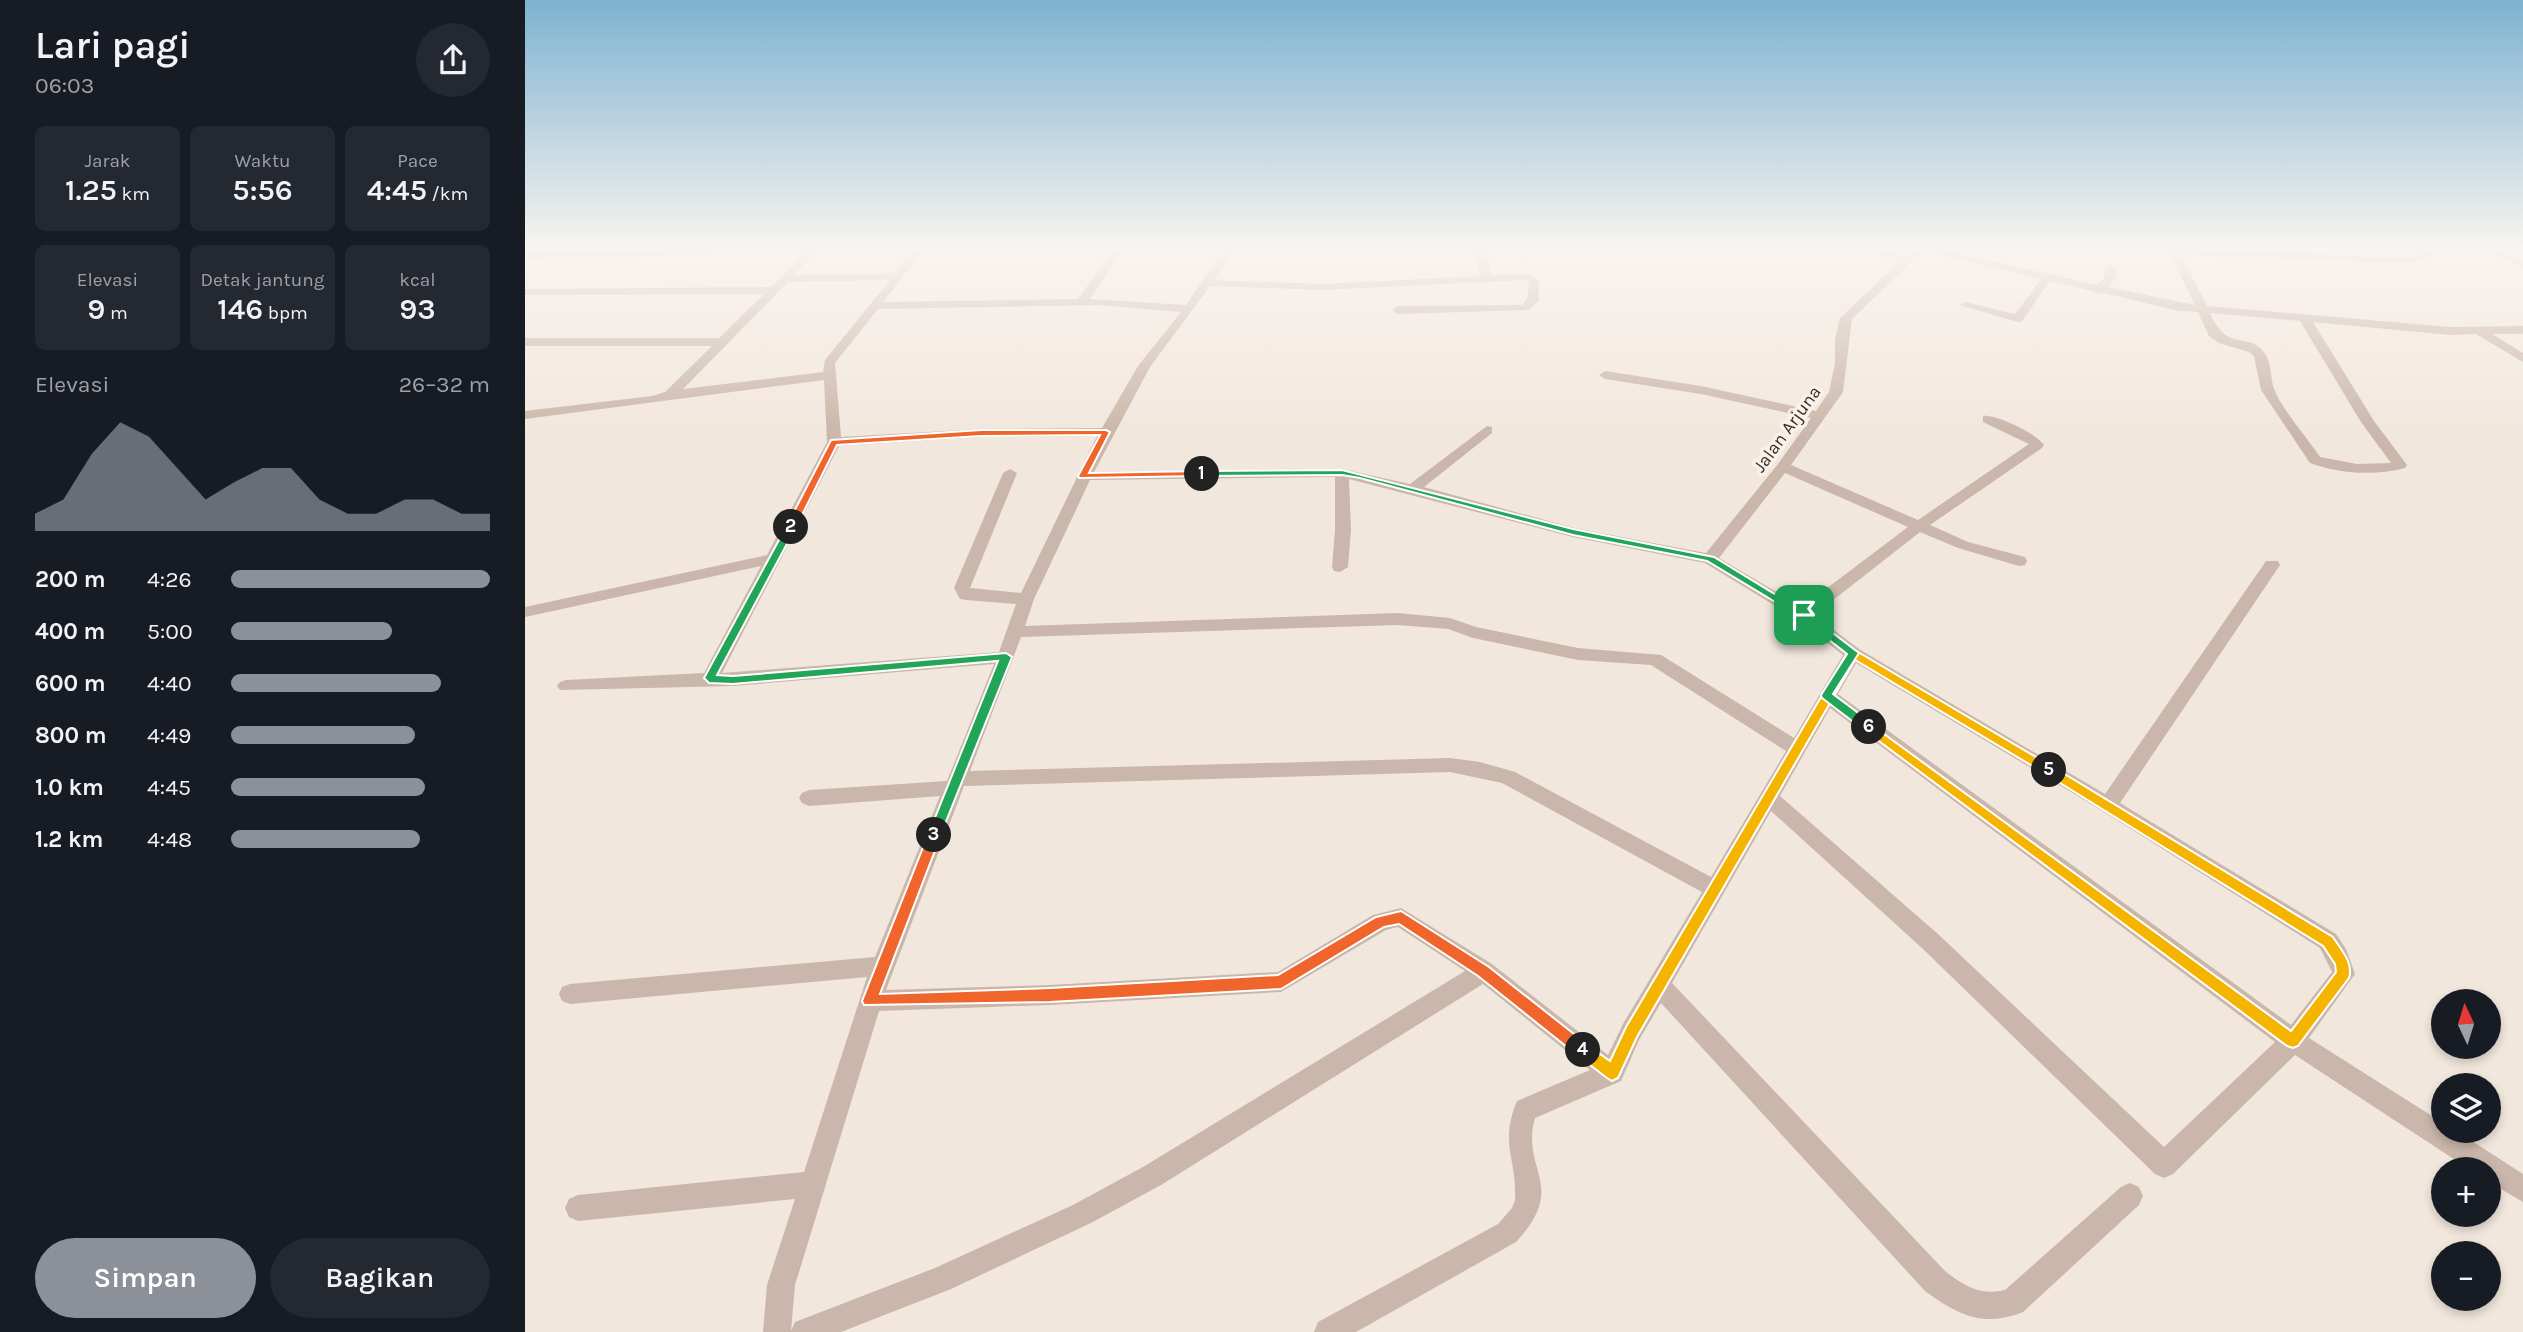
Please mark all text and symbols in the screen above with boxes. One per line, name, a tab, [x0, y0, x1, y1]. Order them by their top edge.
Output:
text: Lari pagi	[35, 23, 190, 68]
button: share	[416, 23, 490, 97]
text: 06:03	[35, 72, 94, 99]
text: Jarak	[84, 150, 131, 172]
text: Waktu	[234, 150, 291, 172]
text: Pace	[397, 150, 438, 172]
text: 1.25	[65, 172, 117, 208]
text: 5:56	[232, 172, 293, 208]
text: 4:45	[367, 172, 427, 208]
text: km	[117, 183, 150, 205]
text: /km	[427, 183, 468, 205]
text: Elevasi	[77, 269, 138, 291]
text: Detak jantung	[201, 269, 324, 291]
text: kcal	[399, 269, 436, 291]
text: 9	[87, 291, 105, 327]
text: 146	[217, 291, 263, 327]
text: 93	[399, 291, 436, 327]
text: m	[105, 302, 128, 324]
text: bpm	[263, 302, 308, 324]
text: Elevasi	[35, 371, 109, 398]
text: 26–32 m	[399, 371, 490, 398]
street label: Jalan Arjuna	[1748, 382, 1826, 476]
pin: 1	[1185, 456, 1219, 491]
text: 1	[1198, 462, 1205, 484]
pin: 2	[773, 510, 809, 544]
text: 2	[785, 515, 796, 537]
text: 200 m	[35, 566, 106, 593]
text: 4:26	[147, 566, 192, 593]
pin	[1774, 585, 1834, 645]
icon: arrive	[1785, 596, 1823, 634]
text: 400 m	[35, 618, 105, 645]
text: 5:00	[147, 618, 193, 645]
text: 600 m	[35, 670, 106, 697]
text: 4:40	[147, 670, 192, 697]
pin: 6	[1851, 710, 1887, 744]
text: 6	[1863, 715, 1874, 737]
text: 800 m	[35, 722, 107, 749]
text: 4:49	[147, 722, 191, 749]
pin: 5	[2031, 752, 2067, 788]
text: 5	[2043, 758, 2054, 780]
text: 1.0 km	[35, 774, 104, 801]
text: 4:45	[147, 774, 191, 801]
pin: 3	[917, 818, 951, 852]
text: 3	[928, 823, 939, 845]
text: 1.2 km	[35, 826, 103, 853]
text: 4:48	[147, 826, 192, 853]
north arrow	[2431, 989, 2501, 1059]
map controls	[2431, 989, 2501, 1311]
pin: 4	[1565, 1032, 1601, 1068]
text: 4	[1577, 1038, 1588, 1060]
button: layers	[2431, 1073, 2501, 1143]
button: +	[2431, 1157, 2501, 1227]
button: Simpan	[35, 1238, 256, 1318]
button: Bagikan	[270, 1238, 490, 1318]
button: −	[2431, 1241, 2501, 1311]

